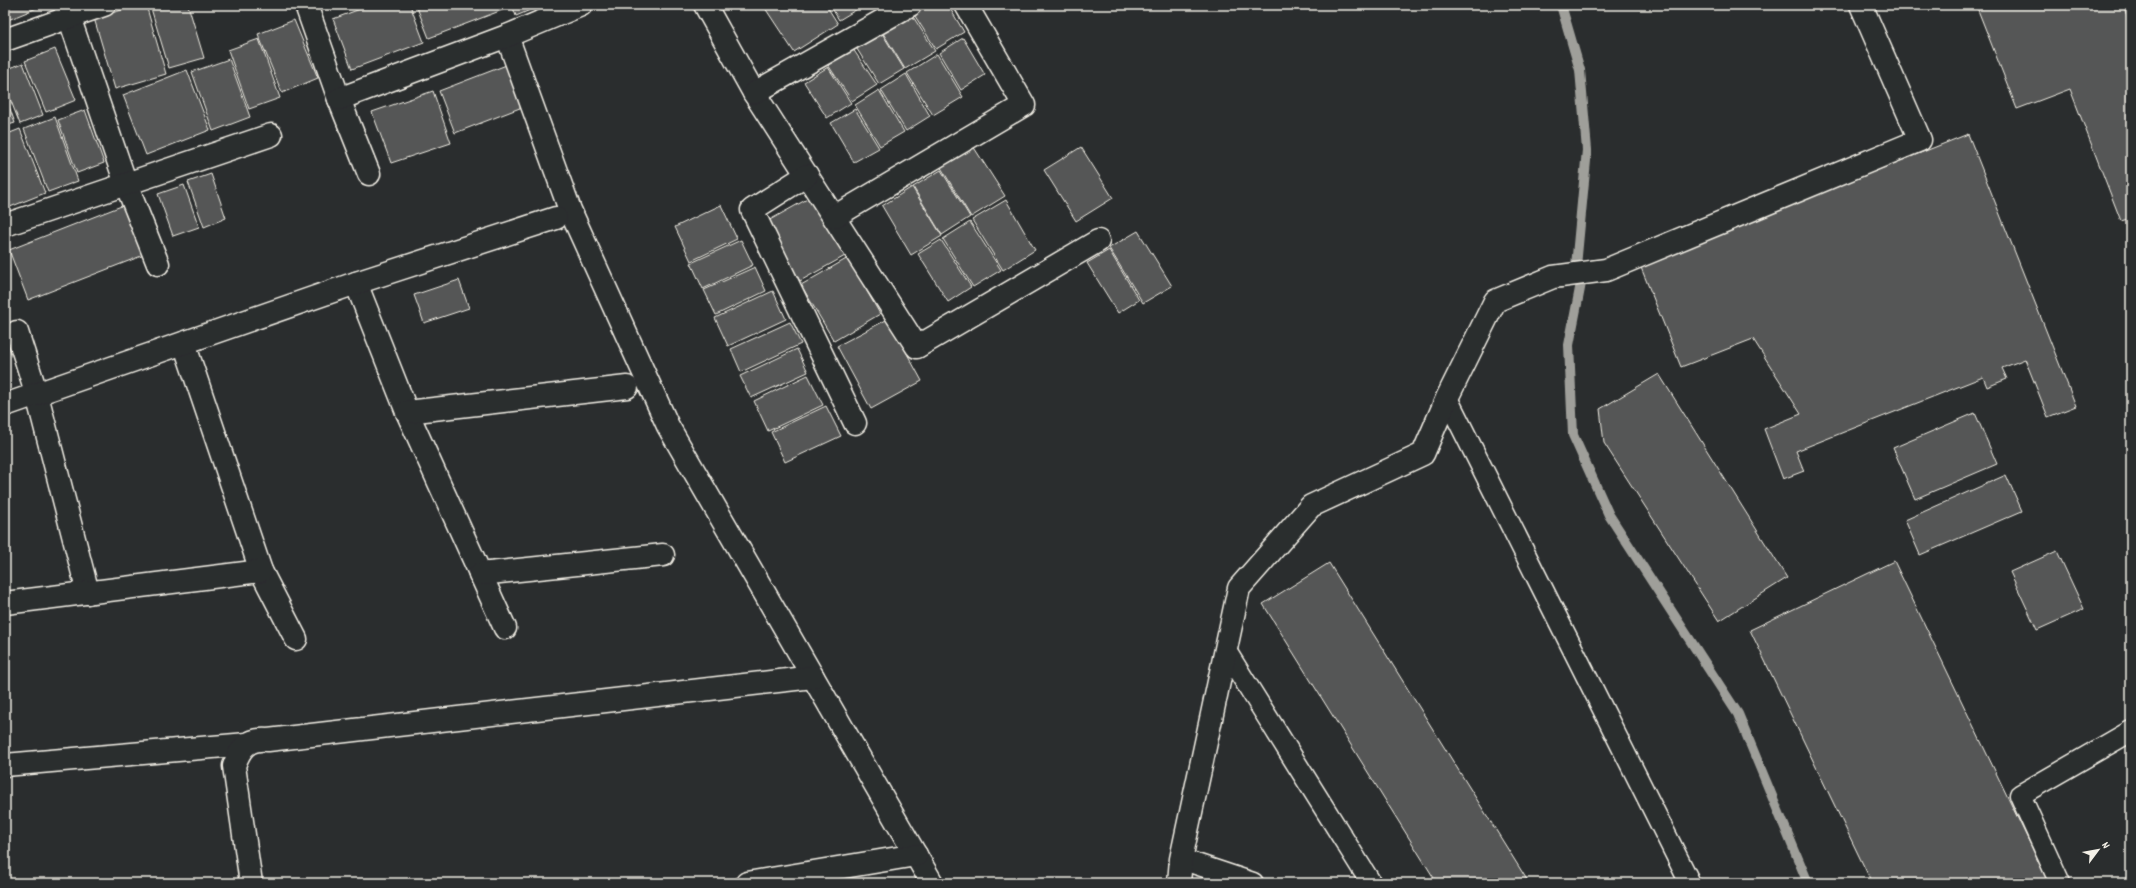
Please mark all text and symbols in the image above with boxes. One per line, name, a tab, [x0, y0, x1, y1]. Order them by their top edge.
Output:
north arrow	[2078, 830, 2118, 870]
text: N	[2097, 839, 2113, 853]

